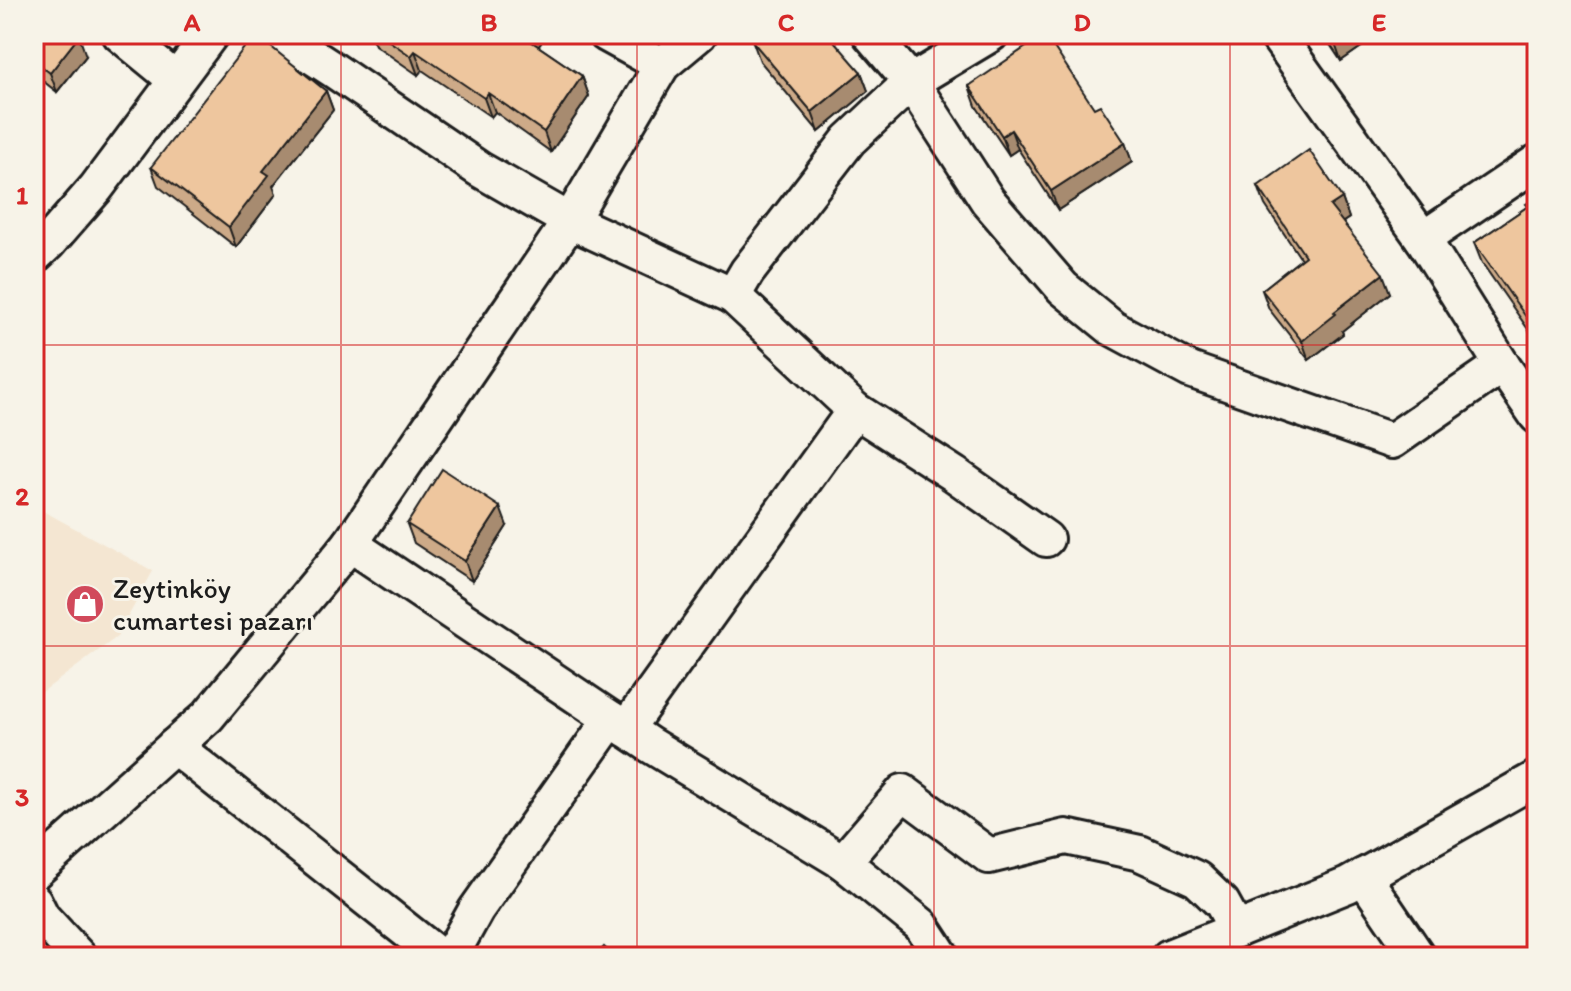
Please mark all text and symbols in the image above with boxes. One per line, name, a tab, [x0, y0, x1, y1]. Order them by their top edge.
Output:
text: A	[183, 6, 201, 38]
text: B	[481, 6, 498, 38]
text: C	[778, 6, 795, 38]
text: D	[1073, 6, 1091, 38]
text: E	[1372, 6, 1386, 38]
text: 1	[16, 179, 28, 211]
text: 2	[15, 480, 29, 512]
place label: Zeytinköy cumartesi pazarı	[113, 571, 313, 637]
shop icon: Zeytinköy cumartesi pazarı	[64, 583, 106, 625]
text: 3	[15, 781, 29, 813]

